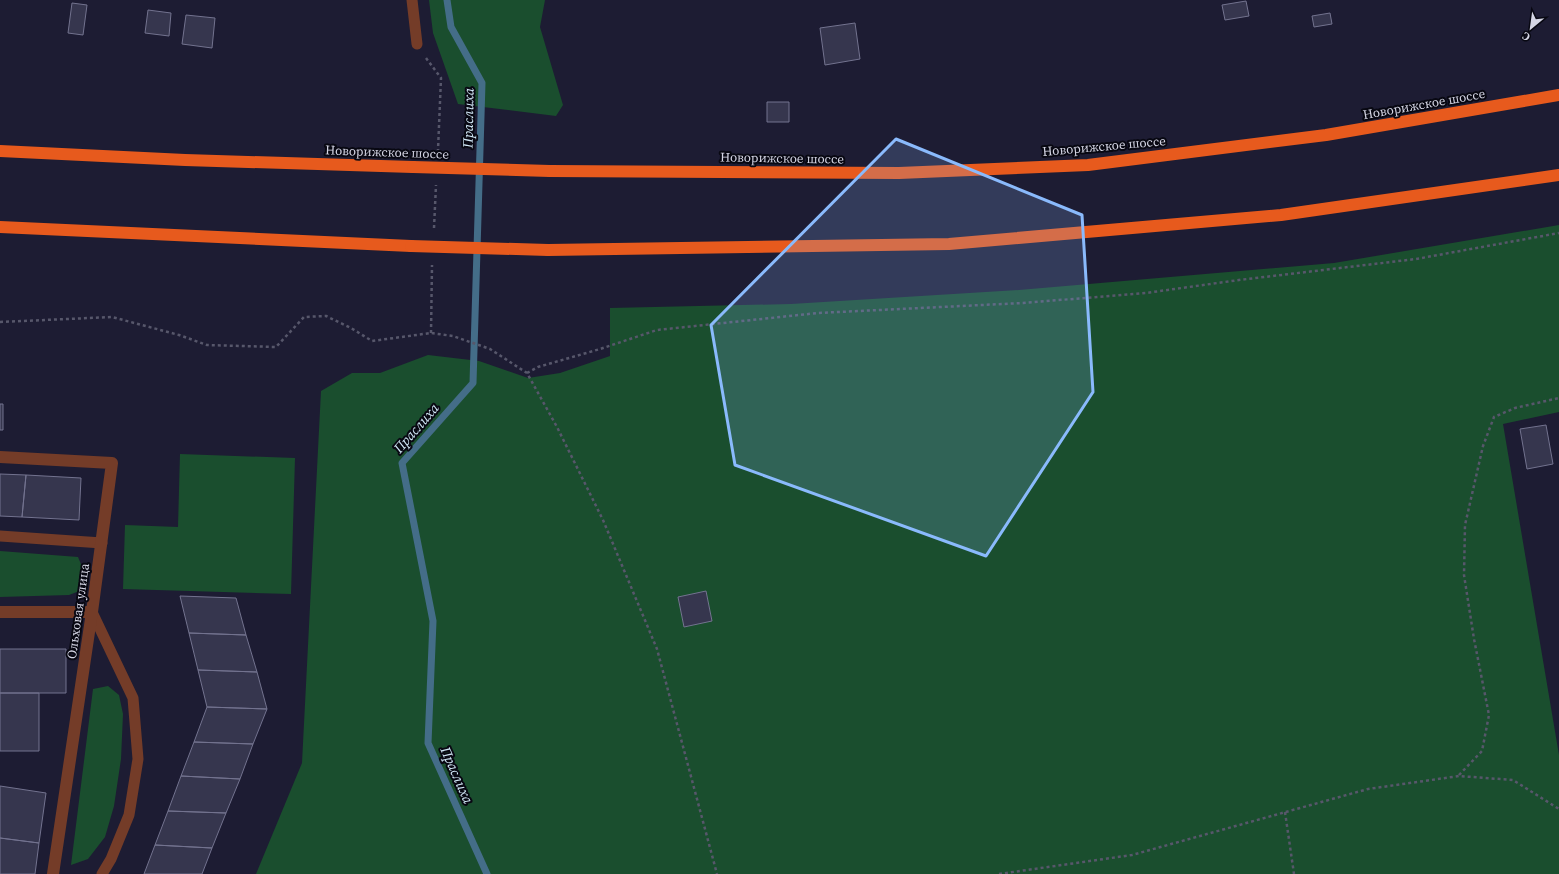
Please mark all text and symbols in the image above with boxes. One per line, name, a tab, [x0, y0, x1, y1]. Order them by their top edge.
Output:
north arrow	[1511, 8, 1551, 48]
text: С	[1520, 28, 1533, 45]
street label: Новорижское шоссе	[1361, 85, 1487, 123]
water label: Праслиха	[457, 87, 479, 149]
street label: Новорижское шоссе	[1042, 132, 1167, 160]
street label: Новорижское шоссе	[325, 141, 450, 163]
street label: Новорижское шоссе	[720, 148, 844, 168]
water label: Праслиха	[388, 398, 444, 458]
street label: Ольховая улица	[63, 562, 93, 660]
water label: Праслиха	[435, 742, 479, 807]

